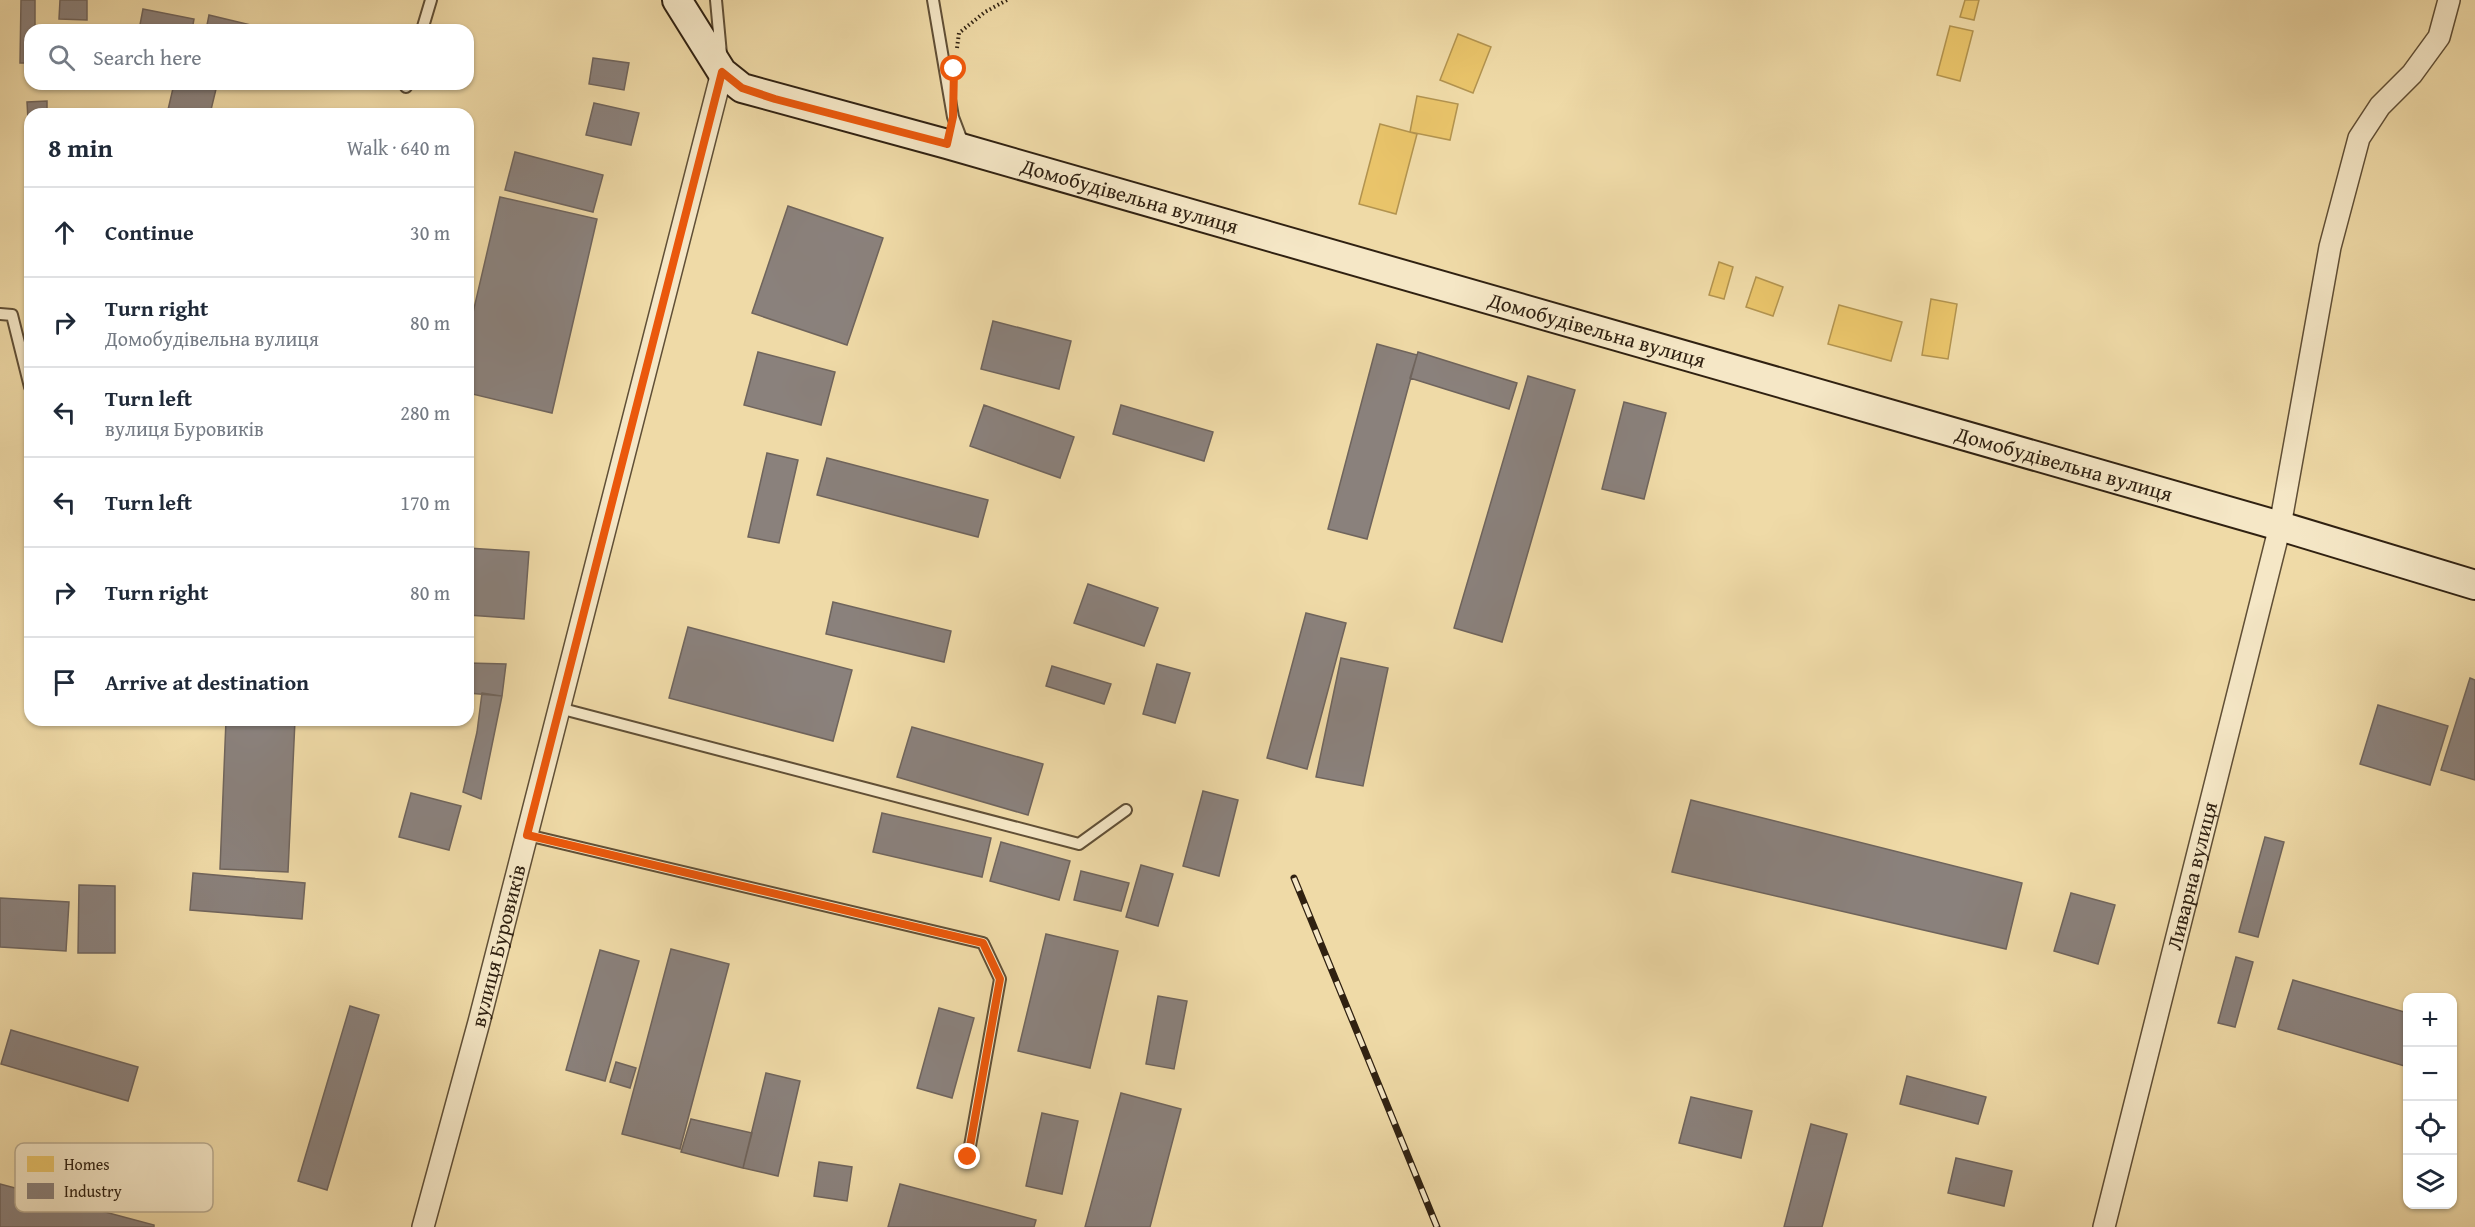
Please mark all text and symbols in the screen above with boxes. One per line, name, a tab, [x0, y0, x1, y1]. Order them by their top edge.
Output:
search box	[24, 24, 474, 90]
icon: search	[45, 41, 78, 74]
text: Search here	[93, 41, 202, 73]
route start	[940, 55, 966, 81]
text: 8 min	[48, 128, 113, 167]
text: Walk · 640 m	[347, 133, 450, 162]
street label: Домобудівельна вулиця	[1017, 150, 1242, 242]
icon: ahead	[48, 216, 81, 249]
text: Continue	[105, 216, 194, 248]
text: 30 m	[410, 218, 450, 247]
street label: Домобудівельна вулиця	[1484, 284, 1710, 376]
text: Turn right	[105, 292, 208, 324]
icon: right	[48, 306, 81, 339]
text: 80 m	[410, 308, 450, 337]
text: Домобудівельна вулиця	[105, 324, 319, 353]
text: Turn left	[105, 382, 192, 414]
icon: left	[48, 396, 81, 429]
text: 280 m	[400, 398, 450, 427]
text: вулиця Буровиків	[105, 414, 264, 443]
street label: Домобудівельна вулиця	[1951, 417, 2177, 510]
icon: left	[48, 486, 81, 519]
text: Turn left	[105, 486, 192, 518]
text: 170 m	[400, 488, 450, 517]
icon: right	[48, 576, 81, 609]
text: Turn right	[105, 576, 208, 608]
text: 80 m	[410, 578, 450, 607]
icon: arrive	[48, 666, 81, 699]
text: Arrive at destination	[105, 666, 309, 698]
street label: Ливарна вулиця	[2158, 798, 2225, 953]
street label: вулиця Буровиків	[462, 861, 534, 1030]
map controls	[2403, 993, 2457, 1209]
button: +	[2403, 993, 2457, 1047]
button: −	[2403, 1047, 2457, 1101]
button: locate	[2403, 1101, 2457, 1155]
legend	[15, 1143, 213, 1212]
route end	[954, 1143, 980, 1169]
text: Homes	[64, 1152, 110, 1176]
button: layers	[2403, 1155, 2457, 1209]
text: Industry	[64, 1179, 122, 1203]

